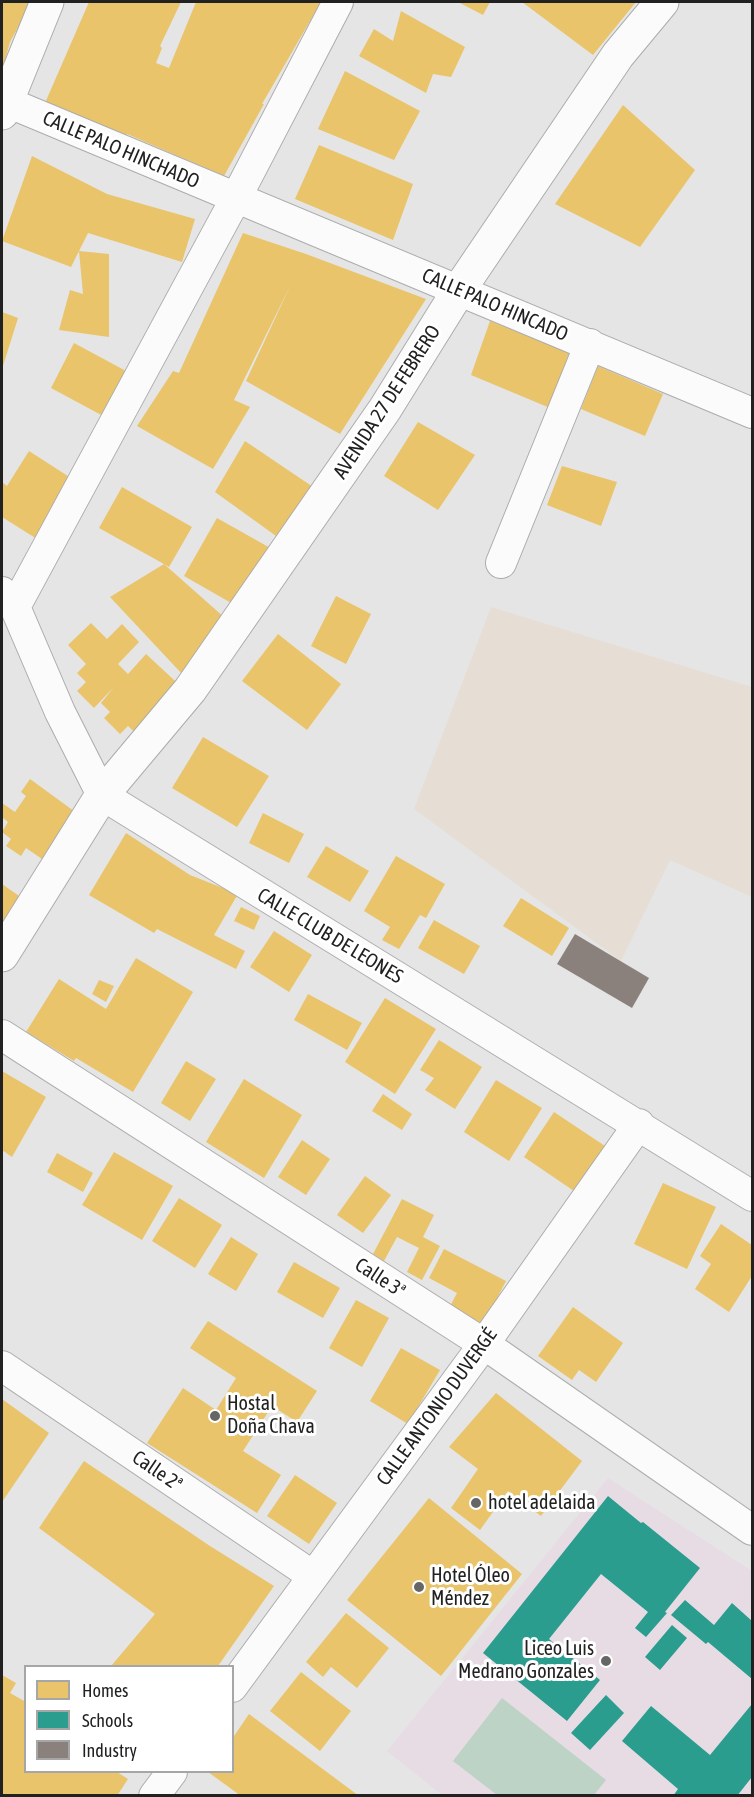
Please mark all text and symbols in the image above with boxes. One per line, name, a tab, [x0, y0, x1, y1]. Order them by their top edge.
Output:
street label: CALLE PALO HINCHADO	[39, 106, 203, 194]
street label: CALLE PALO HINCADO	[418, 263, 572, 347]
street label: AVENIDA 27 DE FEBRERO	[328, 321, 446, 483]
street label: CALLE CLUB DE LEONES	[253, 883, 407, 989]
street label: Calle 3ª	[350, 1253, 410, 1303]
street label: CALLE ANTONIO DUVERGÉ	[372, 1324, 502, 1490]
place label: Hostal Doña Chava	[227, 1392, 315, 1439]
marker: Hostal Doña Chava	[208, 1409, 222, 1423]
street label: Calle 2ª	[127, 1446, 187, 1496]
place label: hotel adelaida	[488, 1491, 596, 1515]
marker: hotel adelaida	[469, 1496, 483, 1510]
place label: Hotel Óleo Méndez	[431, 1564, 510, 1611]
marker: Hotel Óleo Méndez	[412, 1580, 426, 1594]
place label: Liceo Luis Medrano Gonzales	[458, 1637, 594, 1684]
marker: Liceo Luis Medrano Gonzales	[599, 1654, 613, 1668]
legend	[24, 1665, 234, 1773]
text: Homes	[82, 1680, 128, 1701]
text: Schools	[82, 1710, 133, 1731]
text: Industry	[82, 1740, 137, 1761]

